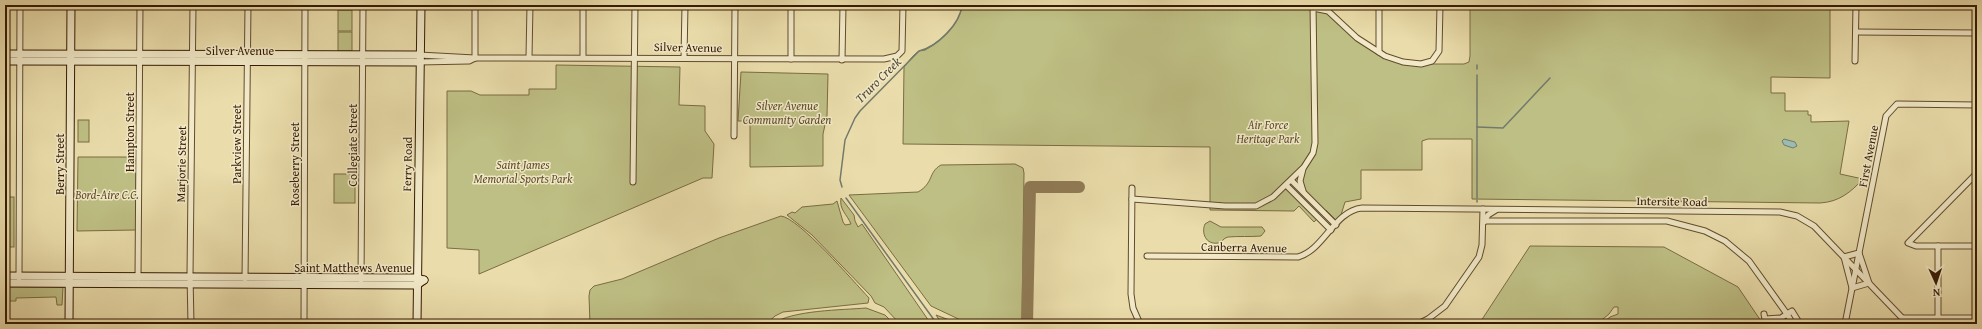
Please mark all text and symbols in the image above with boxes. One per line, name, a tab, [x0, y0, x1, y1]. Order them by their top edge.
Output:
street label: Silver Avenue	[654, 38, 723, 56]
street label: Silver Avenue	[206, 42, 275, 59]
water label: Truro Creek	[851, 53, 905, 107]
street label: Hampton Street	[121, 91, 138, 172]
park label: Silver Avenue Community Garden	[743, 97, 831, 128]
street label: Parkview Street	[228, 103, 245, 184]
street label: Collegiate Street	[344, 103, 361, 186]
park label: Air Force Heritage Park	[1235, 116, 1300, 147]
street label: Roseberry Street	[286, 121, 303, 206]
street label: First Avenue	[1854, 123, 1882, 188]
street label: Marjorie Street	[172, 125, 190, 203]
street label: Berry Street	[51, 133, 68, 195]
street label: Ferry Road	[398, 136, 416, 191]
park label: Saint James Memorial Sports Park	[474, 156, 573, 187]
park label: Bord-Aire C.C.	[74, 186, 139, 203]
street label: Intersite Road	[1636, 192, 1708, 210]
street label: Canberra Avenue	[1201, 238, 1287, 256]
street label: Saint Matthews Avenue	[294, 259, 412, 276]
north arrow	[1916, 263, 1956, 303]
text: N	[1932, 285, 1941, 301]

